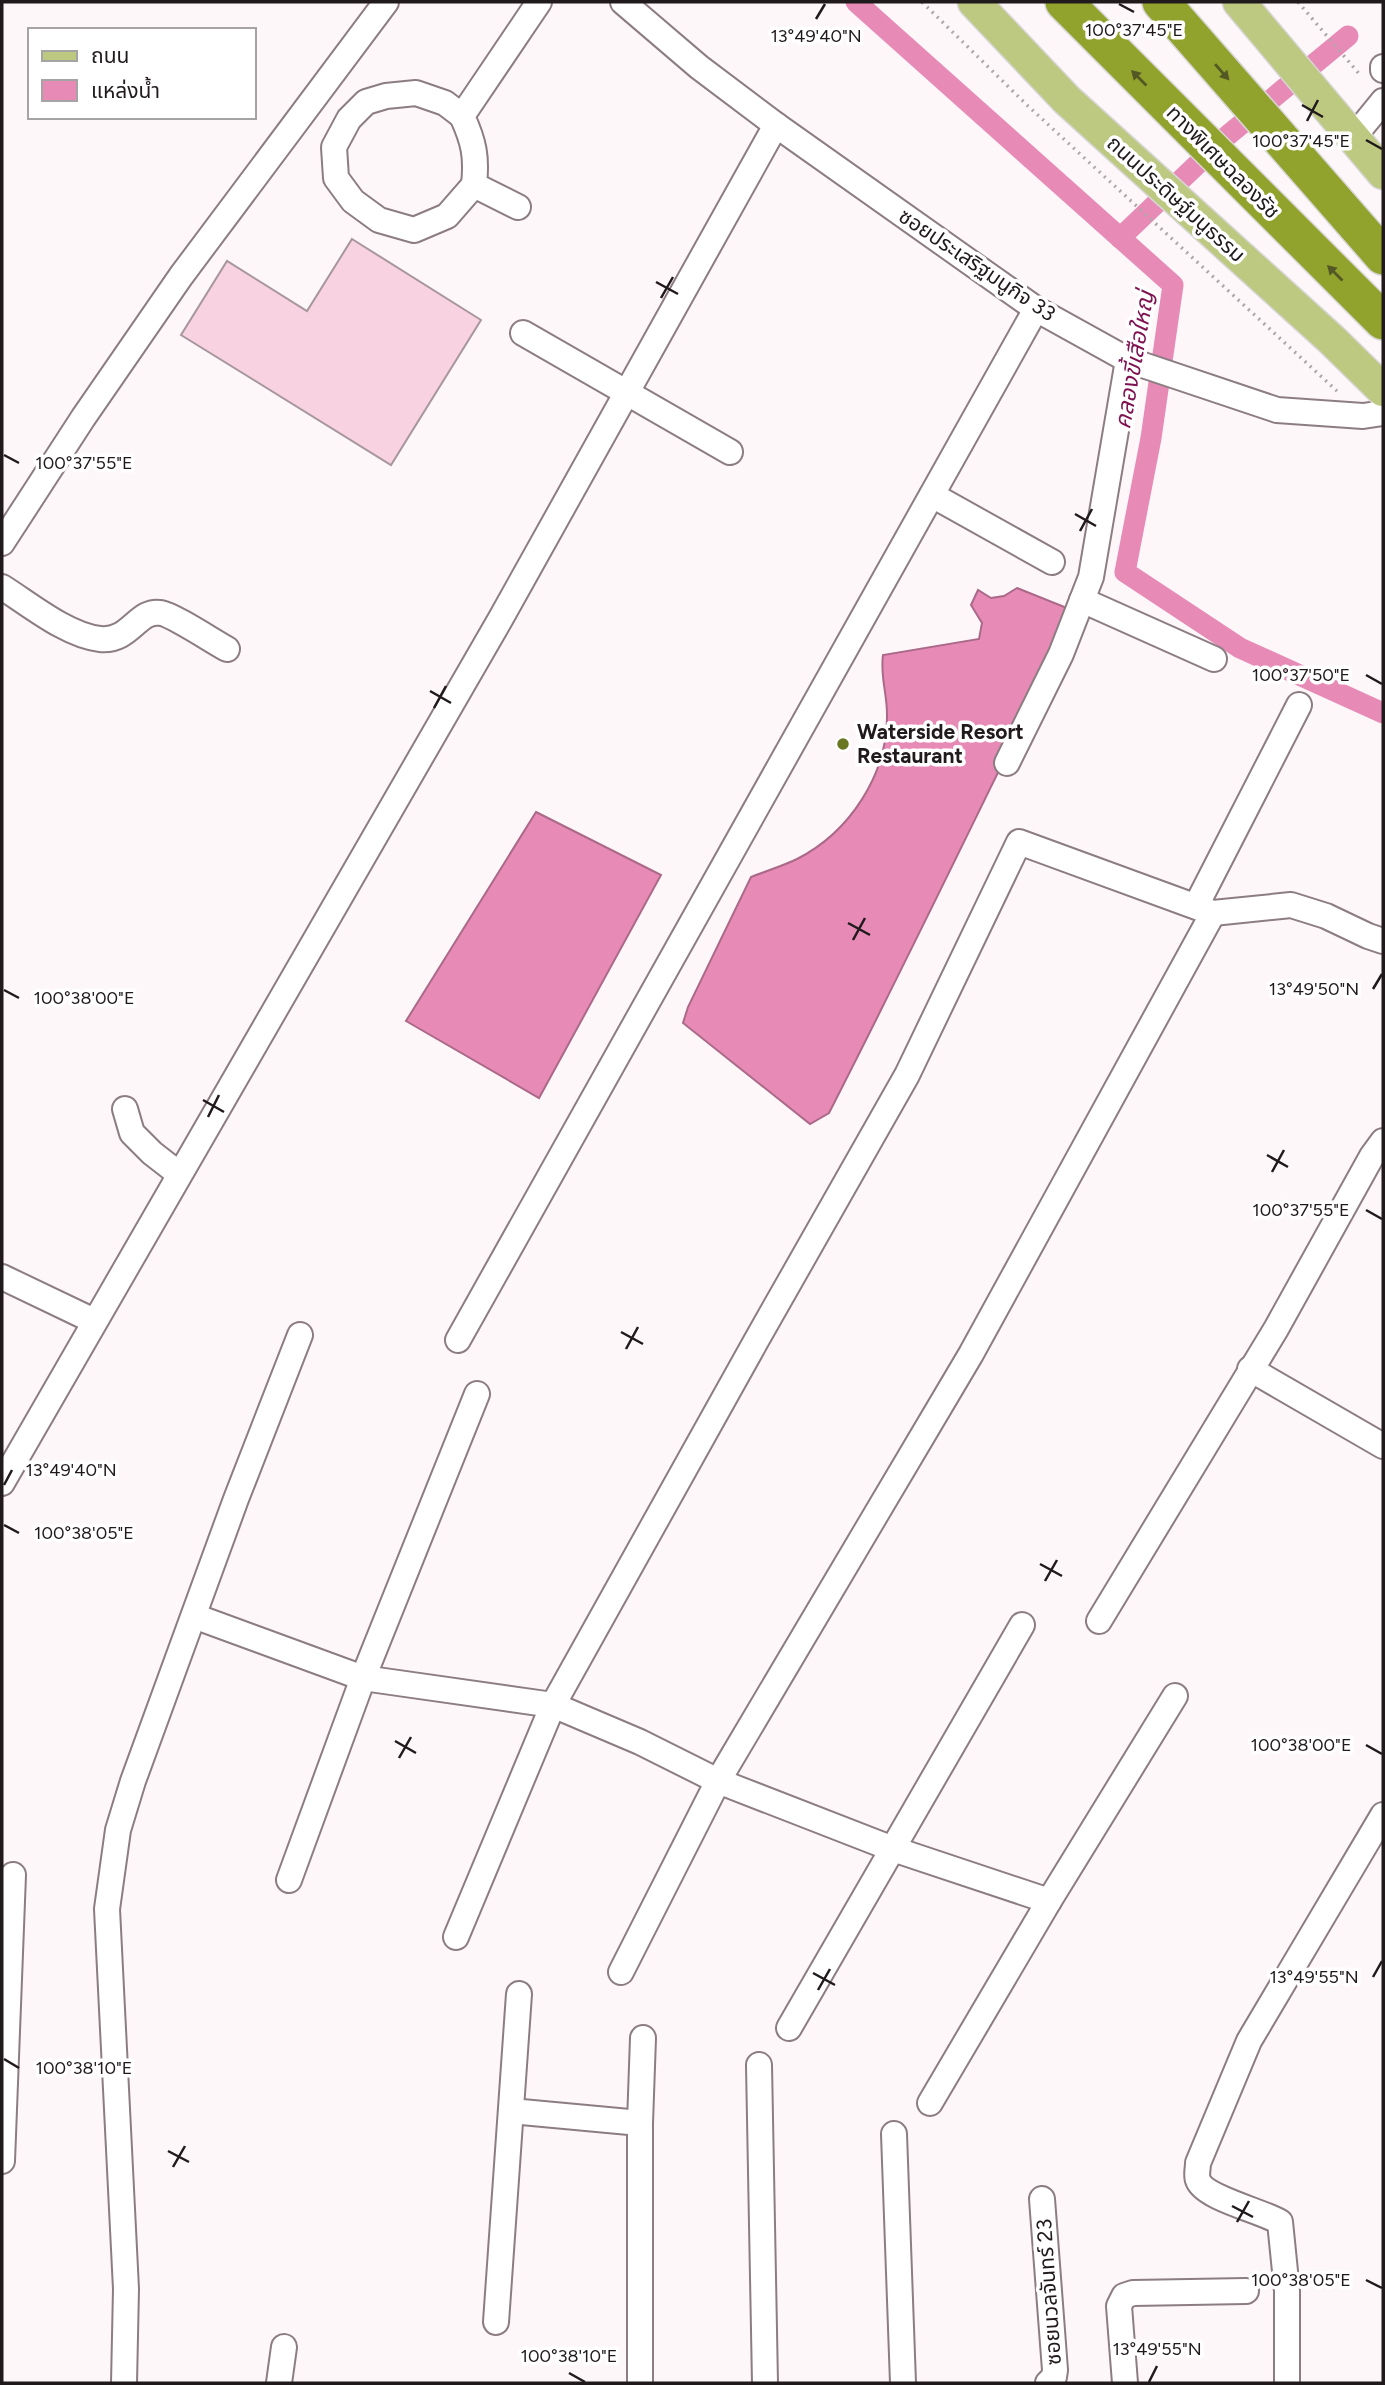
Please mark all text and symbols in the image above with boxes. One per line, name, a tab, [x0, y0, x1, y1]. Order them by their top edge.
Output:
text: 100°37'45"E	[1085, 19, 1183, 41]
text: 13°49'40"N	[770, 25, 862, 47]
legend	[28, 28, 256, 119]
text: ถนน	[91, 43, 129, 68]
one-way arrow	[1214, 63, 1229, 80]
one-way arrow	[1131, 70, 1147, 87]
text: แหล่งน้ำ	[91, 76, 160, 103]
street label: ทางพิเศษฉลองรัช	[1162, 100, 1285, 223]
street label: ถนนประดิษฐ์มนูธรรม	[1102, 130, 1250, 268]
text: 100°37'45"E	[1252, 130, 1350, 152]
street label: ซอยประเสริฐมนูกิจ 33	[894, 203, 1060, 327]
one-way arrow	[1327, 265, 1343, 281]
water label: คลองขี้เสือใหญ่	[1106, 286, 1160, 431]
text: 100°37'55"E	[35, 452, 133, 474]
text: 100°37'50"E	[1252, 664, 1350, 686]
place label: Waterside Resort Restaurant	[857, 719, 1024, 768]
marker: Waterside Resort Restaurant	[835, 736, 851, 752]
text: 13°49'50"N	[1269, 978, 1359, 1000]
text: 100°38'00"E	[33, 987, 135, 1009]
text: 100°37'55"E	[1252, 1199, 1350, 1221]
text: 13°49'40"N	[25, 1459, 117, 1481]
text: 100°38'05"E	[34, 1522, 134, 1544]
text: 100°38'00"E	[1250, 1734, 1352, 1756]
text: 13°49'55"N	[1269, 1966, 1359, 1988]
text: 100°38'10"E	[36, 2057, 132, 2079]
street label: ซอยนวลจันทร์ 23	[1031, 2218, 1066, 2366]
text: 100°38'05"E	[1251, 2269, 1351, 2291]
text: 13°49'55"N	[1112, 2338, 1202, 2360]
text: 100°38'10"E	[521, 2345, 617, 2367]

